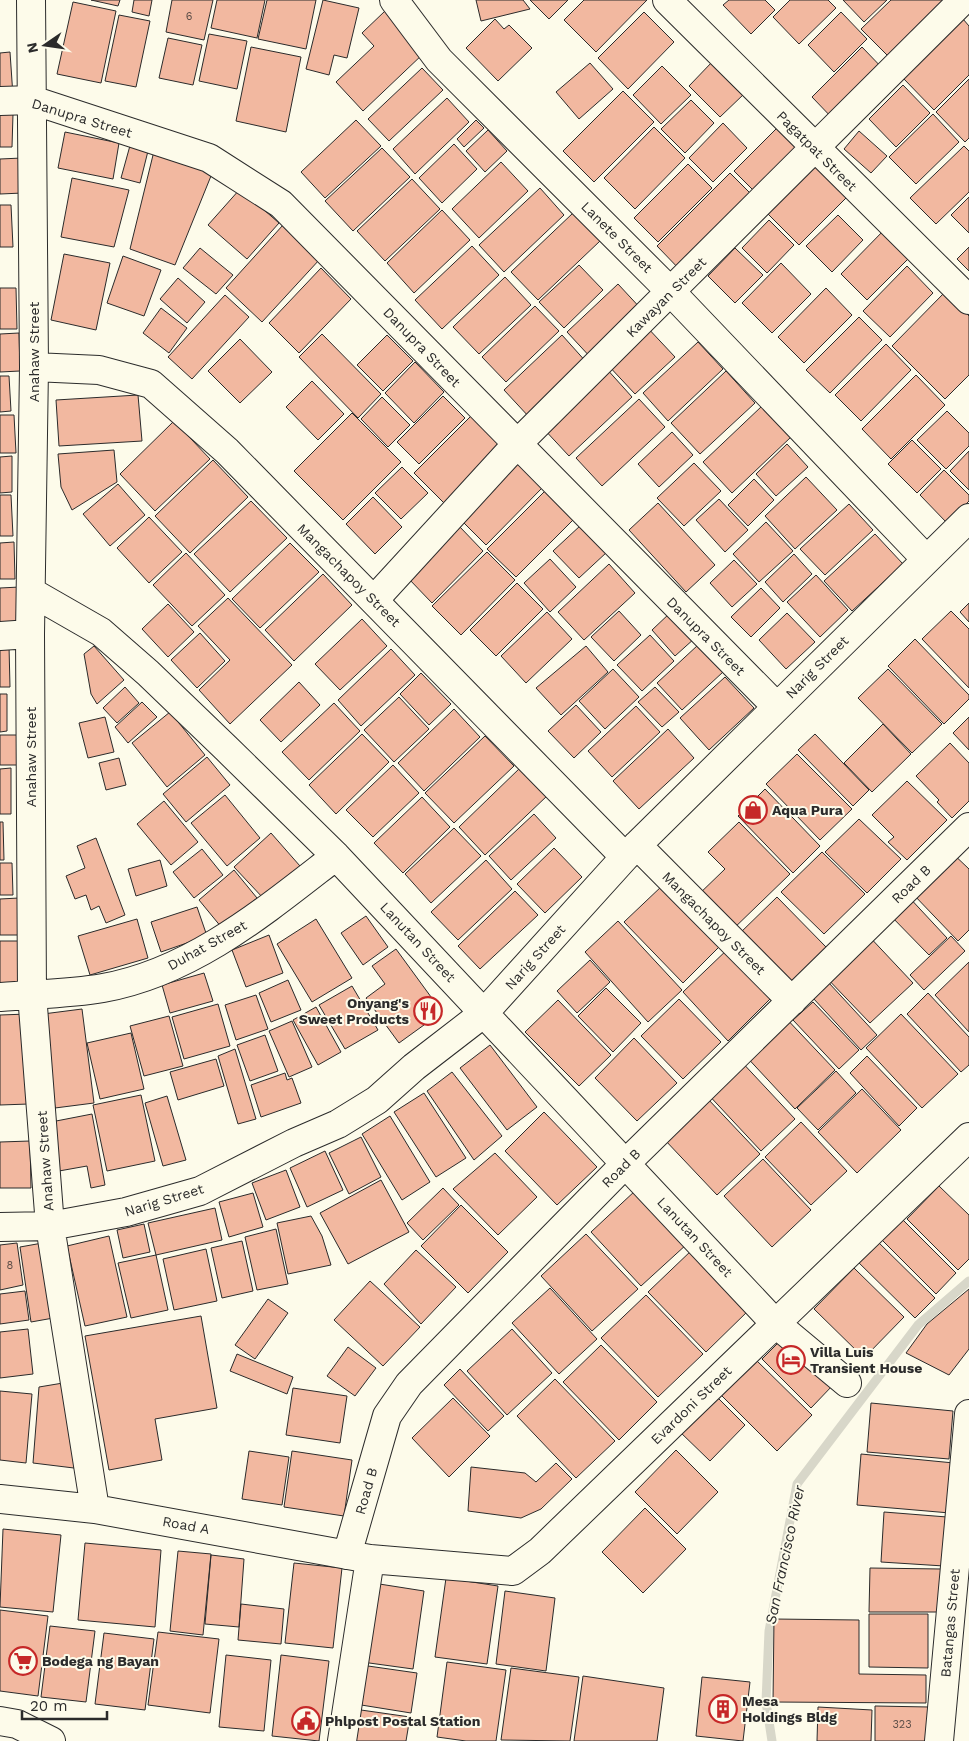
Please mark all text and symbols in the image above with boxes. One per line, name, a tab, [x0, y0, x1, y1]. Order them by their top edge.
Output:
house number: 6	[186, 10, 193, 23]
north arrow	[20, 20, 70, 70]
text: N	[23, 41, 41, 55]
street label: Danupra Street	[30, 95, 134, 141]
street label: Pagatpat Street	[774, 108, 860, 194]
street label: Lanete Street	[578, 198, 656, 276]
street label: Kawayan Street	[623, 254, 709, 340]
street label: Anahaw Street	[26, 302, 42, 402]
street label: Danupra Street	[380, 304, 464, 390]
street label: Mangachapoy Street	[294, 520, 404, 630]
street label: Danupra Street	[664, 594, 749, 679]
street label: Narig Street	[782, 632, 852, 702]
street label: Anahaw Street	[23, 707, 39, 807]
shop icon: Aqua Pura	[738, 795, 768, 825]
place label: Aqua Pura	[772, 802, 844, 818]
street label: Road B	[888, 862, 934, 906]
street label: Mangachapoy Street	[659, 868, 769, 978]
street label: Lanutan Street	[377, 899, 459, 985]
street label: Duhat Street	[165, 917, 249, 973]
street label: Narig Street	[502, 921, 568, 993]
place label: Onyang's Sweet Products	[299, 995, 410, 1027]
restaurant icon: Onyang's Sweet Products	[413, 996, 443, 1026]
street label: Anahaw Street	[34, 1110, 56, 1212]
street label: Road B	[598, 1145, 644, 1191]
street label: Narig Street	[122, 1180, 206, 1220]
street label: Lanutan Street	[654, 1194, 736, 1280]
house number: 8	[7, 1259, 14, 1272]
place label: Villa Luis Transient House	[810, 1344, 922, 1376]
hotel icon: Villa Luis Transient House	[776, 1345, 806, 1375]
street label: Evardoni Street	[648, 1363, 735, 1447]
street label: Road B	[352, 1466, 380, 1516]
water label: San Francisco River	[761, 1483, 809, 1626]
street label: Road A	[161, 1513, 211, 1537]
street label: Batangas Street	[937, 1568, 963, 1678]
supermarket icon: Bodega ng Bayan	[8, 1646, 38, 1676]
place label: Bodega ng Bayan	[42, 1653, 159, 1669]
scale bar	[22, 1688, 108, 1720]
place label: Mesa Holdings Bldg	[742, 1693, 837, 1725]
building icon: Mesa Holdings Bldg	[708, 1694, 738, 1724]
text: 20 m	[30, 1697, 68, 1715]
public building icon: Phlpost Postal Station	[291, 1706, 321, 1736]
place label: Phlpost Postal Station	[325, 1713, 480, 1729]
house number: 323	[892, 1718, 912, 1731]

